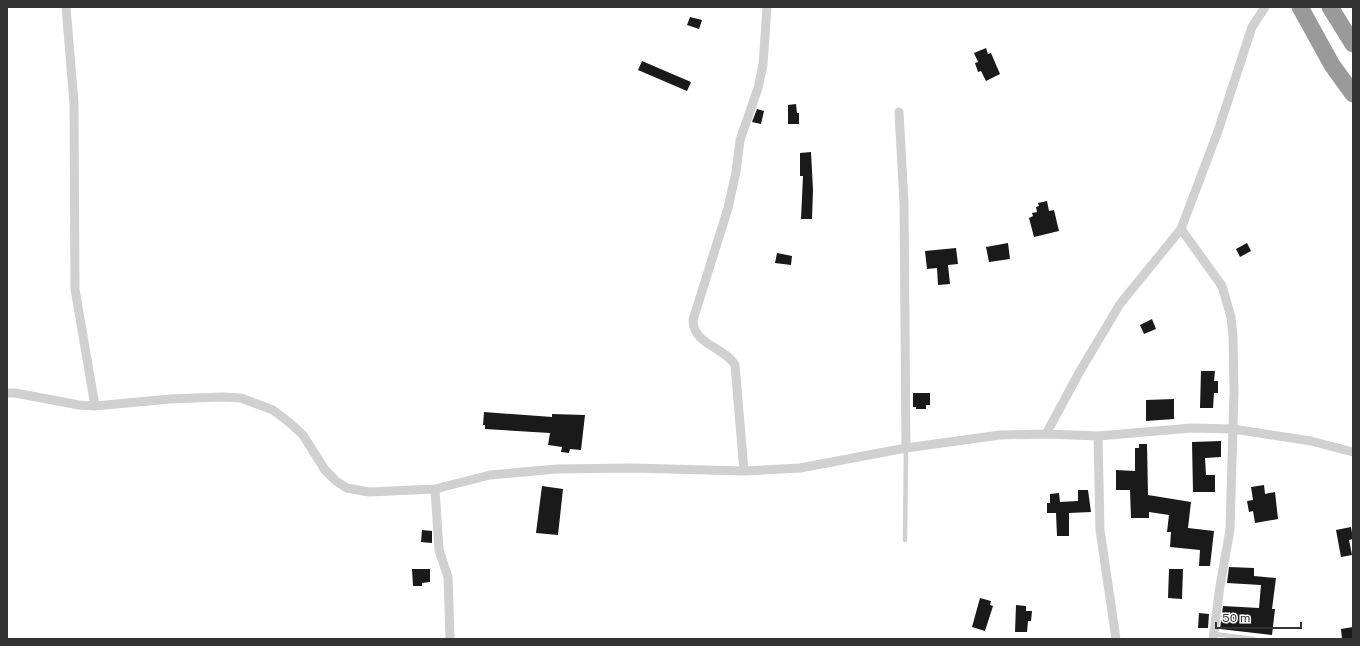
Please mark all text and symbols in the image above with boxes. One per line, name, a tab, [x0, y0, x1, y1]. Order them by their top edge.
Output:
scale bar	[1216, 604, 1301, 630]
text: 50 m	[1222, 611, 1250, 625]

